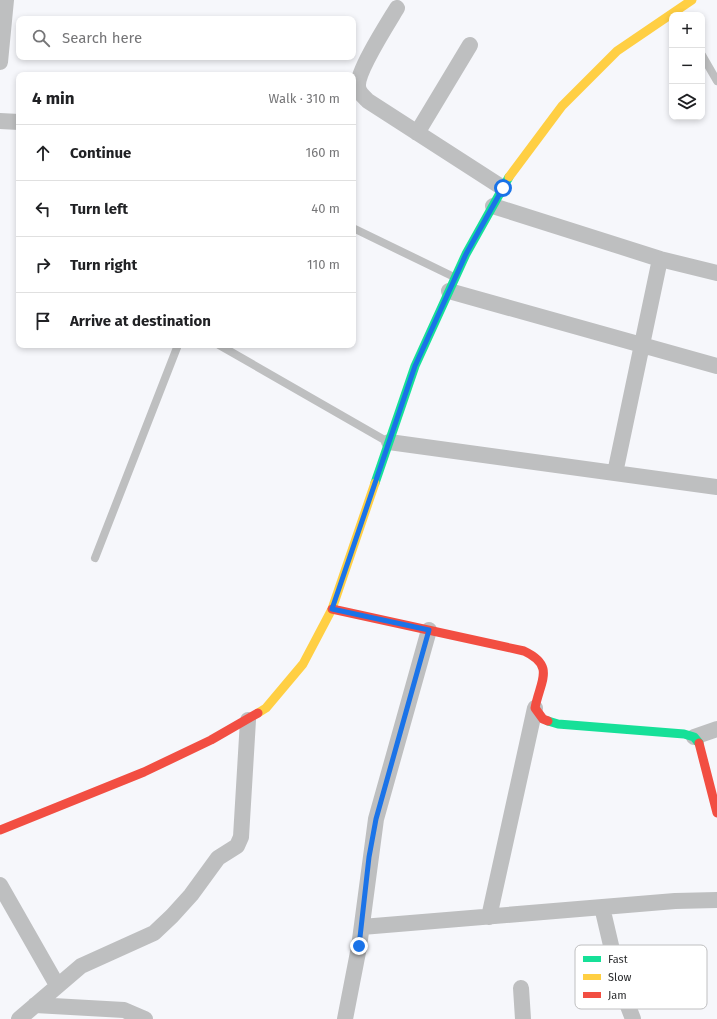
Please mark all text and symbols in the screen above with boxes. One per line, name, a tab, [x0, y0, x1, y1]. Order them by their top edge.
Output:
map controls	[669, 12, 705, 120]
button: +	[669, 12, 705, 48]
search box	[16, 16, 356, 60]
icon: search	[30, 27, 52, 49]
text: Search here	[62, 29, 142, 47]
button: −	[669, 48, 705, 84]
button: layers	[669, 84, 705, 120]
text: 4 min	[32, 88, 75, 109]
text: Walk · 310 m	[269, 91, 340, 106]
icon: ahead	[32, 142, 54, 164]
text: Continue	[70, 144, 131, 162]
text: 160 m	[306, 145, 340, 160]
route start	[494, 179, 512, 197]
icon: left	[32, 198, 54, 220]
text: Turn left	[70, 200, 128, 218]
text: 40 m	[311, 201, 340, 216]
icon: right	[32, 254, 54, 276]
text: Turn right	[70, 256, 137, 274]
text: 110 m	[307, 257, 340, 272]
icon: arrive	[32, 310, 54, 332]
text: Arrive at destination	[70, 312, 211, 330]
route end	[350, 937, 368, 955]
legend	[575, 945, 707, 1009]
text: Fast	[608, 953, 628, 966]
text: Slow	[608, 971, 632, 984]
text: Jam	[608, 989, 627, 1002]

